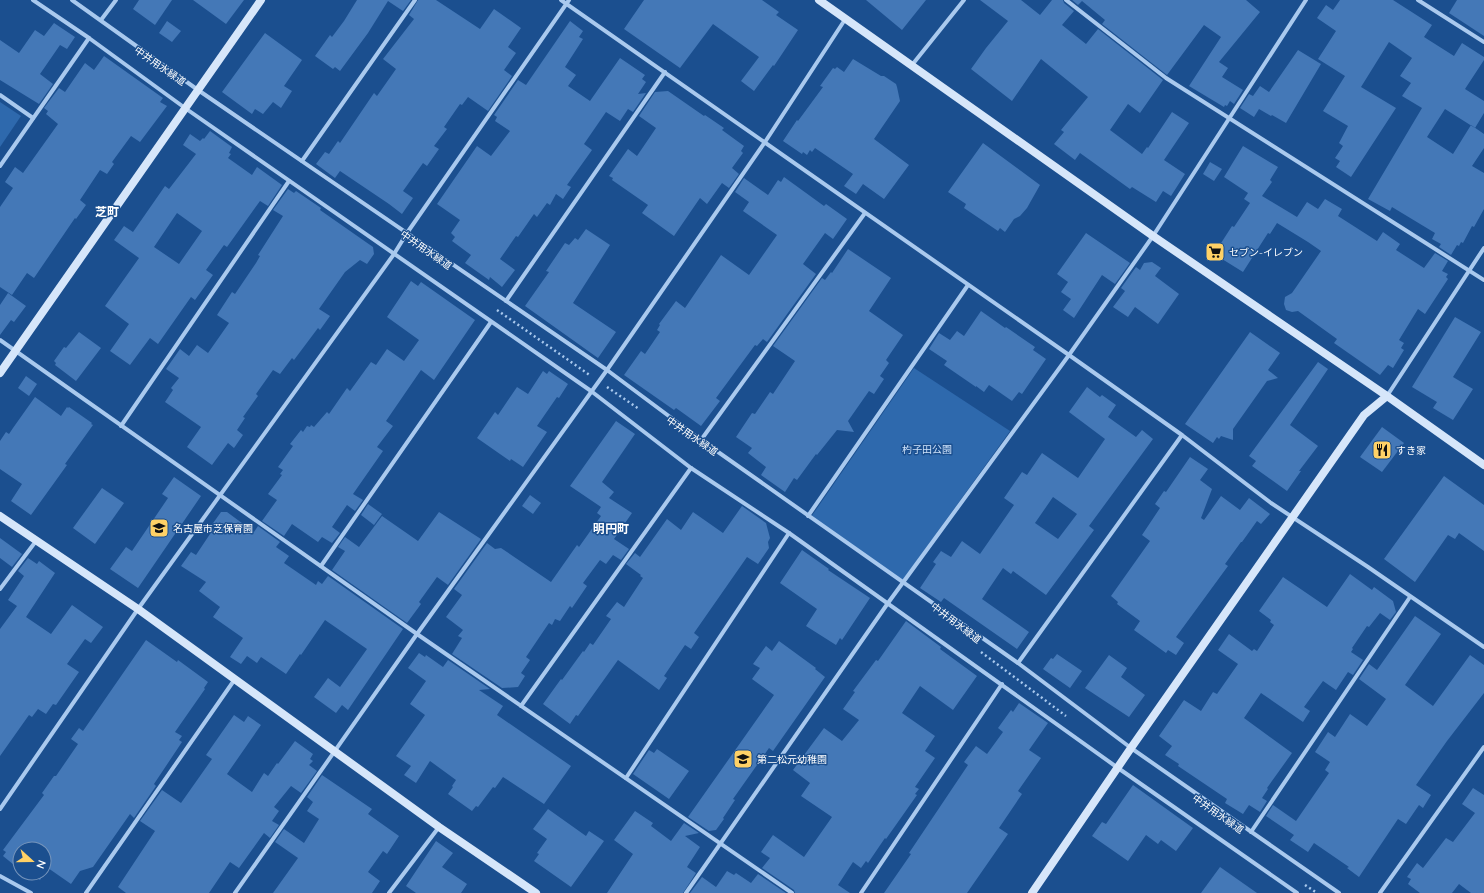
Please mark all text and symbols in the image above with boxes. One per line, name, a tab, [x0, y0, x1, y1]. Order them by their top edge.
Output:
street label: 中井用水緑道	[132, 43, 188, 89]
district label: 芝町	[95, 204, 119, 219]
street label: 中井用水緑道	[398, 227, 454, 273]
supermarket icon: セブン-イレブン	[1204, 241, 1226, 263]
place label: セブン-イレブン	[1229, 246, 1303, 259]
street label: 中井用水緑道	[664, 413, 720, 459]
restaurant icon: すき家	[1371, 439, 1393, 461]
park label: 杓子田公園	[902, 443, 952, 456]
place label: すき家	[1396, 444, 1426, 457]
school or university icon: 名古屋市芝保育園	[148, 517, 170, 539]
district label: 明円町	[593, 521, 629, 536]
place label: 名古屋市芝保育園	[173, 522, 253, 535]
street label: 中井用水緑道	[928, 600, 984, 646]
school or university icon: 第二松元幼稚園	[732, 748, 754, 770]
place label: 第二松元幼稚園	[757, 753, 827, 766]
street label: 中井用水緑道	[1190, 791, 1246, 837]
north arrow	[12, 841, 52, 881]
text: N	[33, 858, 49, 871]

